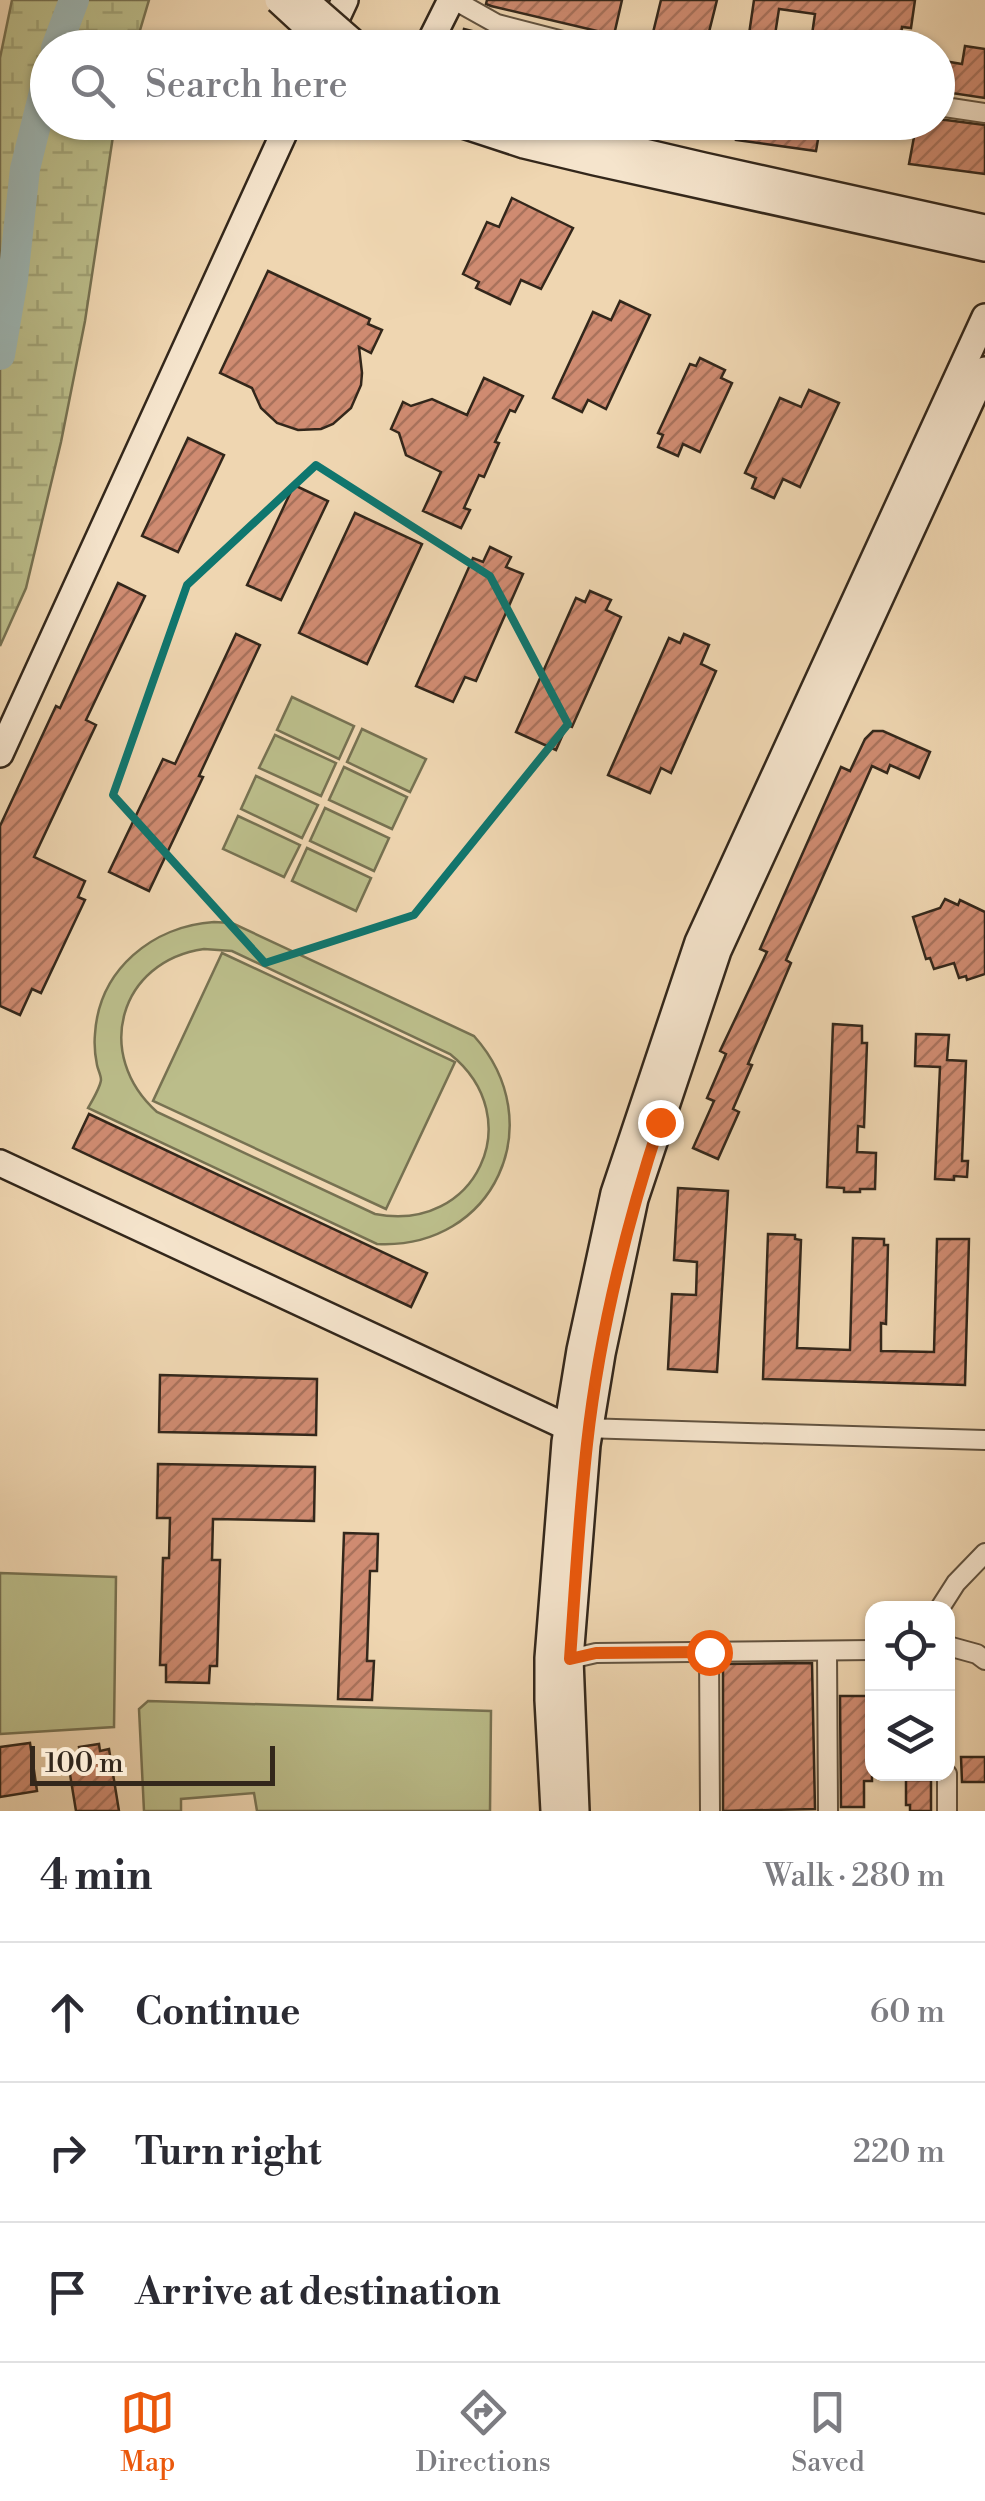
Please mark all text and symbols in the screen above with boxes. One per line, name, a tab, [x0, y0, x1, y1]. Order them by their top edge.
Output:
search box	[30, 30, 955, 140]
icon: search	[65, 58, 120, 113]
text: Search here	[145, 62, 348, 109]
route end	[638, 1100, 684, 1146]
map controls	[865, 1601, 955, 1781]
button: locate	[865, 1601, 955, 1691]
route start	[687, 1630, 733, 1676]
button: layers	[865, 1691, 955, 1781]
scale bar	[30, 1741, 275, 1786]
text: 100 m	[45, 1746, 124, 1781]
text: 4 min	[40, 1850, 152, 1903]
text: Walk · 280 m	[763, 1856, 945, 1896]
icon: ahead	[40, 1985, 95, 2040]
text: Continue	[135, 1989, 300, 2036]
text: 60 m	[870, 1992, 945, 2032]
icon: right	[40, 2125, 95, 2180]
text: Turn right	[135, 2129, 321, 2176]
text: 220 m	[853, 2132, 945, 2172]
icon: arrive	[40, 2265, 95, 2320]
text: Arrive at destination	[135, 2269, 501, 2316]
tab: Map	[120, 2385, 175, 2480]
tab: Directions	[416, 2385, 551, 2480]
tab: Saved	[791, 2385, 865, 2480]

